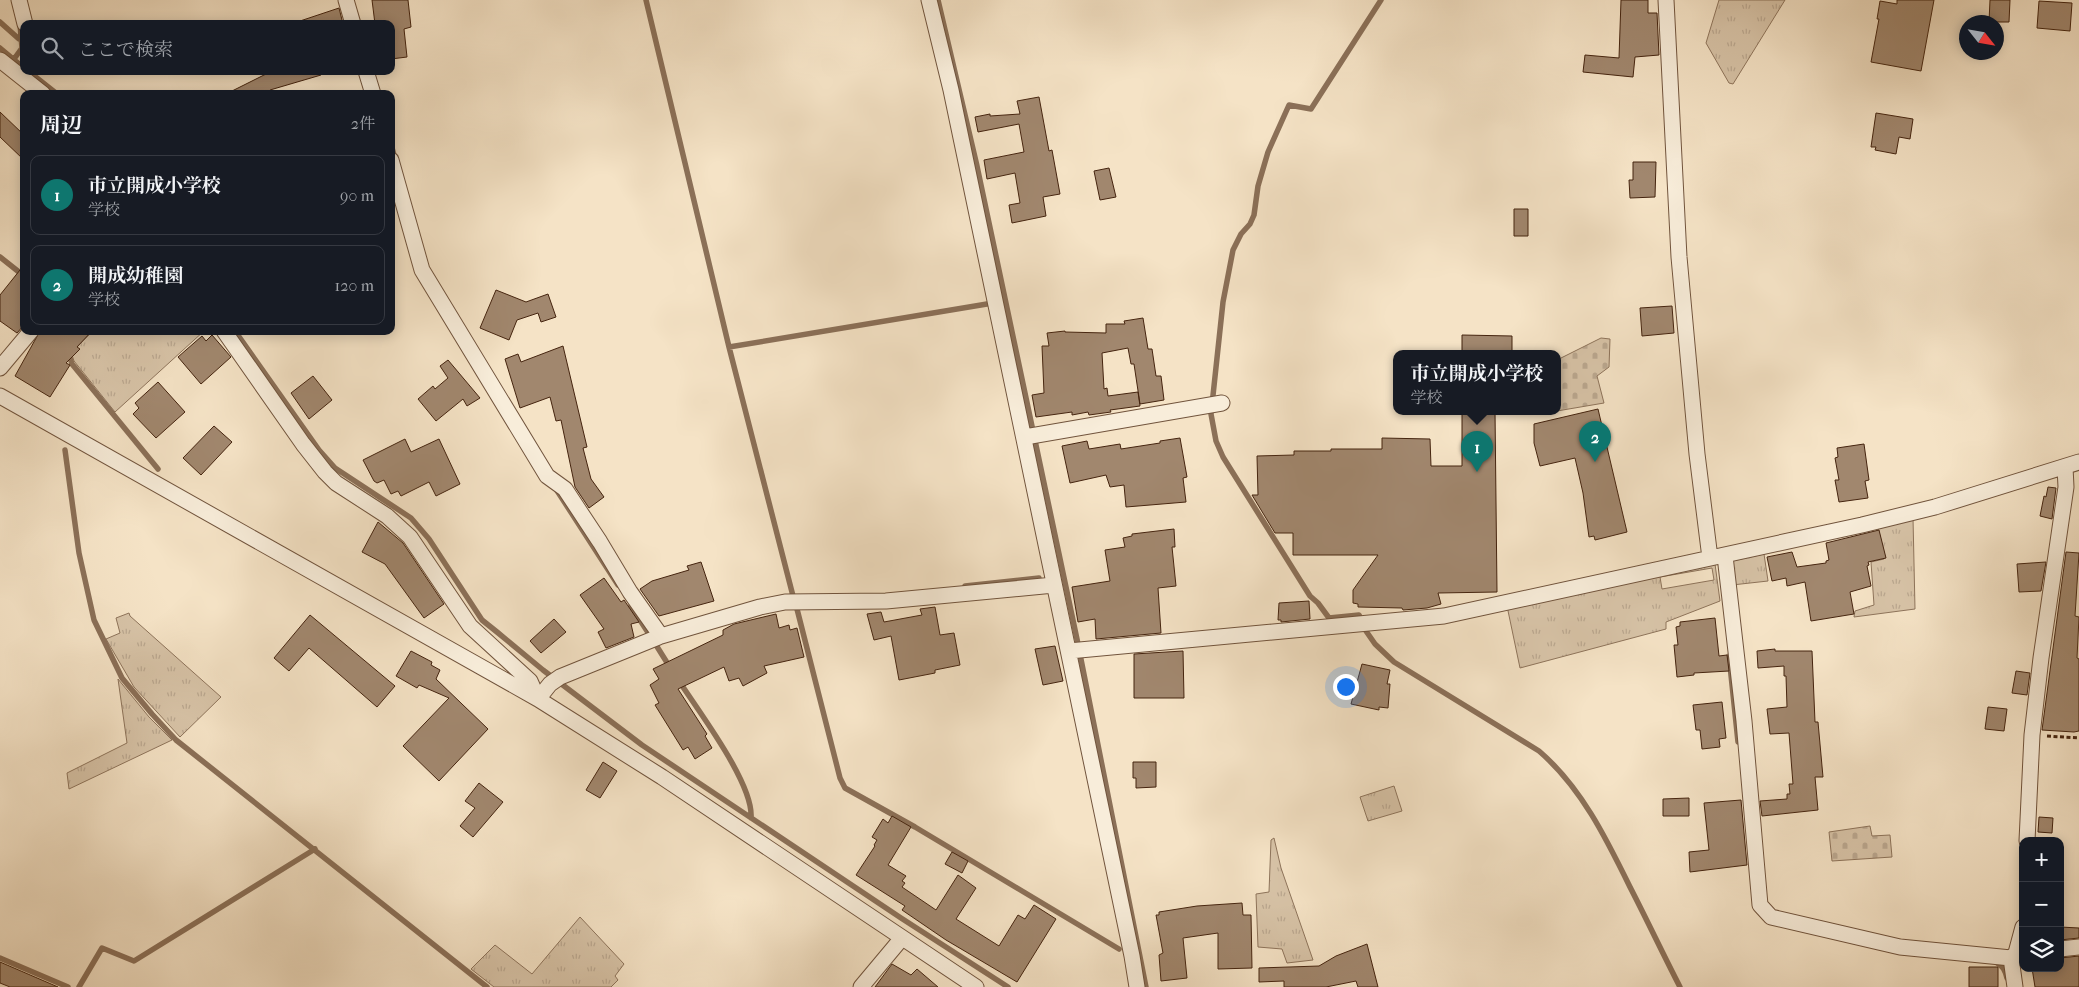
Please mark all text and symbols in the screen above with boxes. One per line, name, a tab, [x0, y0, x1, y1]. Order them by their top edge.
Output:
north arrow	[1959, 15, 2004, 60]
search box	[20, 20, 395, 75]
icon: search	[38, 34, 66, 62]
text: ここで検索	[78, 39, 173, 61]
text: 周辺	[40, 113, 82, 137]
text: 2件	[351, 114, 375, 133]
text: 市立開成小学校	[88, 175, 221, 197]
text: 1	[54, 186, 60, 205]
text: 90 m	[340, 186, 374, 205]
text: 学校	[88, 200, 120, 219]
text: 開成幼稚園	[88, 265, 183, 287]
text: 2	[53, 276, 61, 295]
text: 120 m	[335, 276, 374, 295]
text: 学校	[88, 290, 120, 309]
popup	[1393, 350, 1561, 415]
text: 市立開成小学校	[1410, 363, 1544, 385]
text: 学校	[1410, 388, 1443, 407]
pin: 2	[1579, 421, 1611, 462]
pin: 1	[1461, 431, 1493, 472]
your location	[1333, 674, 1359, 700]
map controls	[2019, 837, 2064, 972]
button: +	[2019, 837, 2064, 882]
button: −	[2019, 882, 2064, 927]
button: layers	[2019, 927, 2064, 972]

